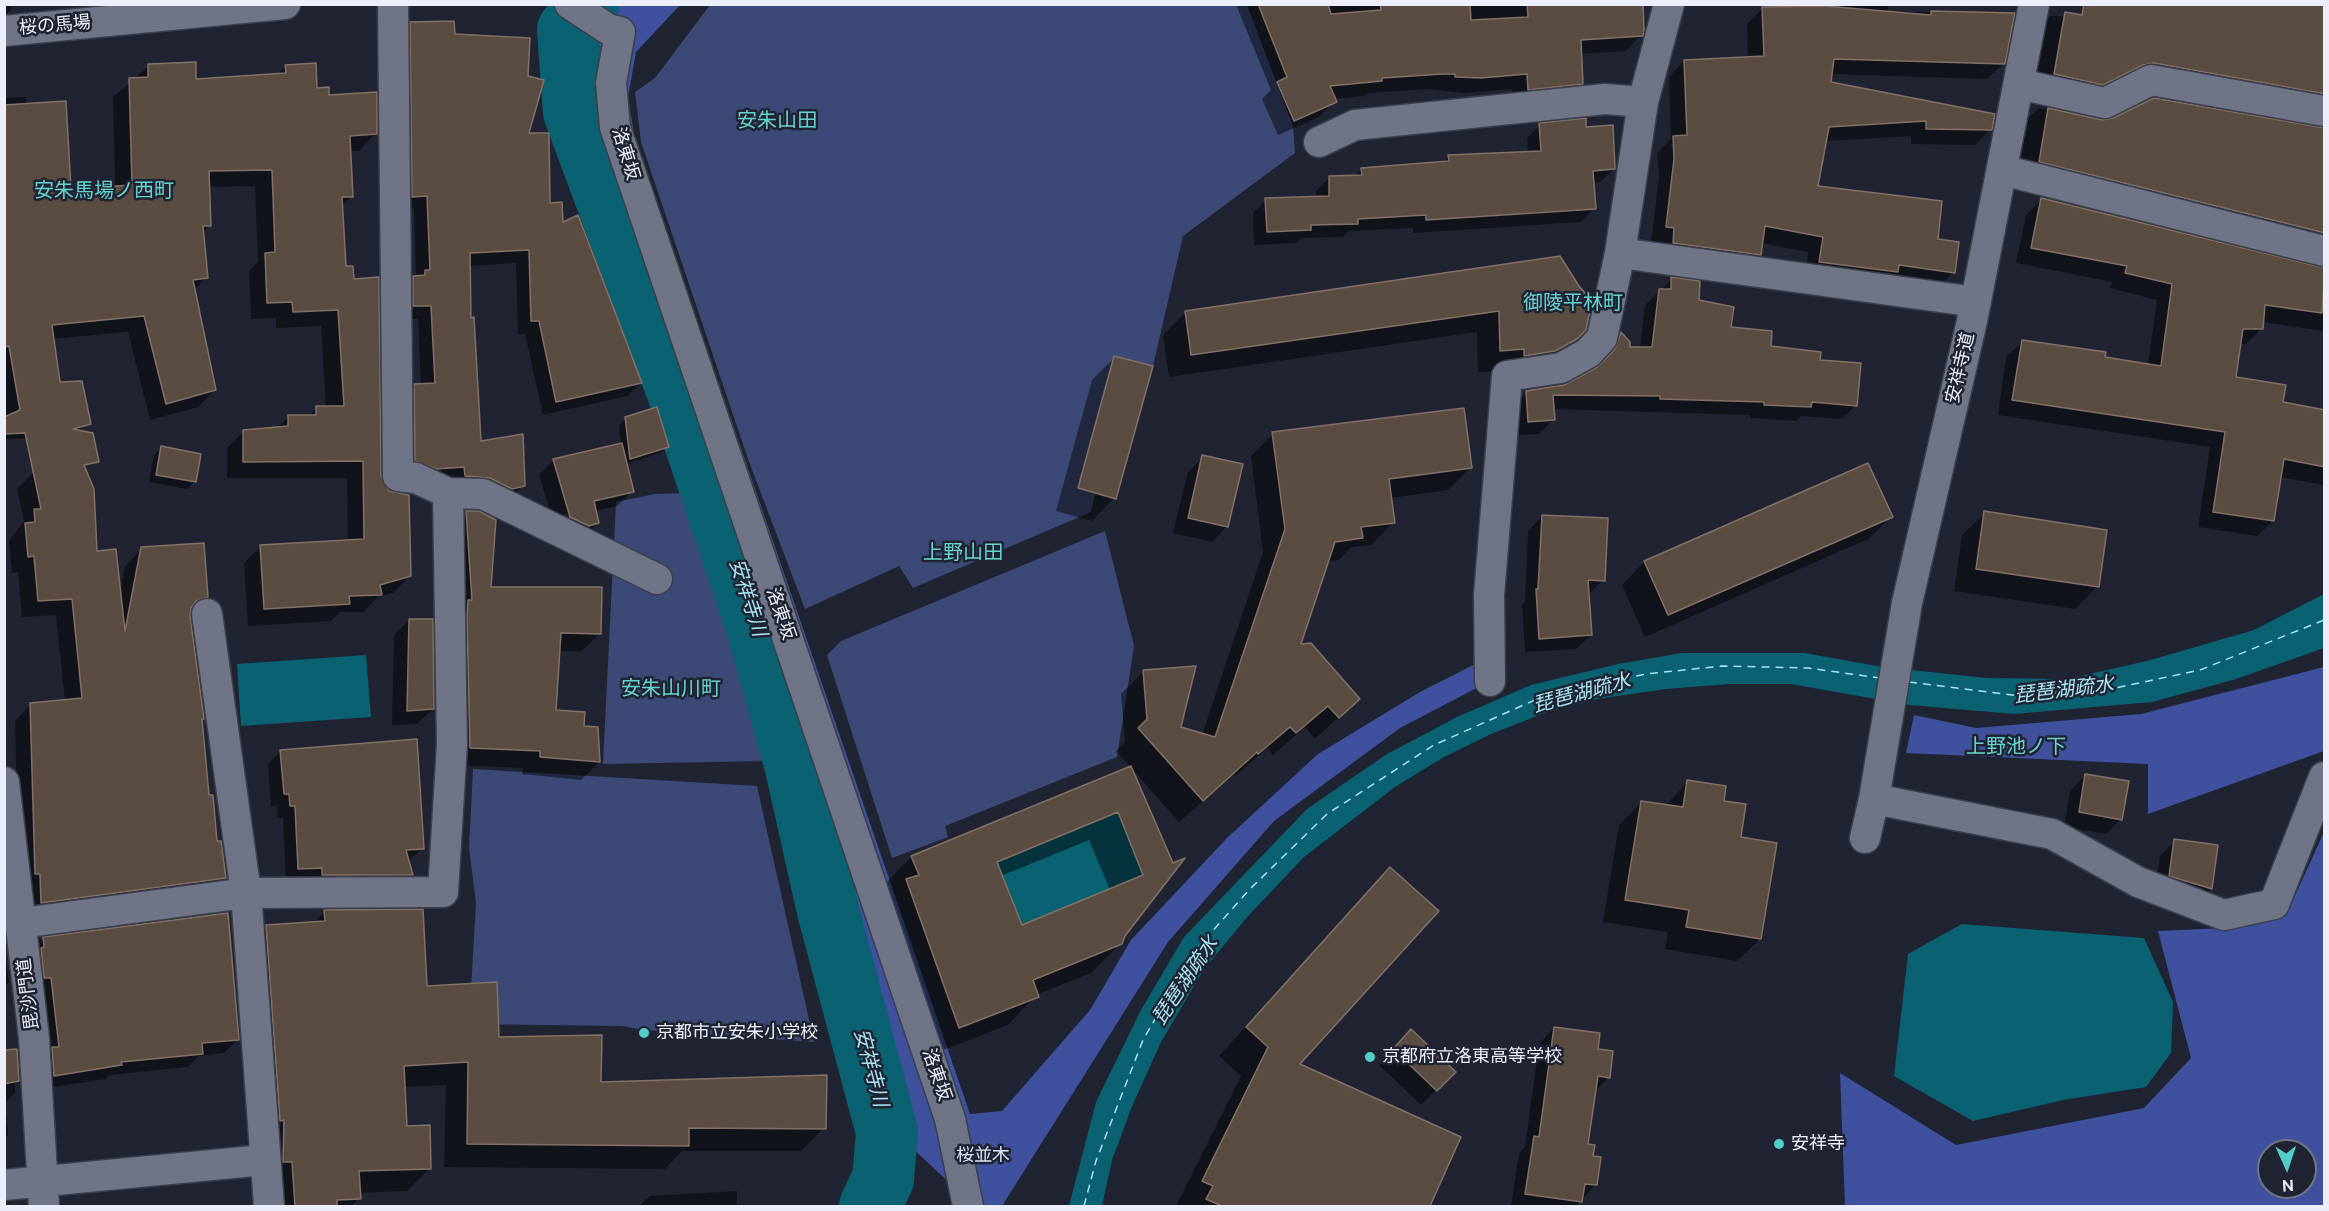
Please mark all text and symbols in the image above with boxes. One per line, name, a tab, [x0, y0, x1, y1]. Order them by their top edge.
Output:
street label: 桜の馬場	[18, 12, 92, 40]
district label: 安朱山田	[737, 110, 817, 134]
street label: 洛東坂	[607, 125, 643, 183]
district label: 安朱馬場ノ西町	[34, 180, 174, 204]
district label: 御陵平林町	[1523, 292, 1623, 316]
street label: 安祥寺道	[1942, 330, 1980, 406]
district label: 上野山田	[923, 542, 1003, 566]
water label: 安祥寺川	[723, 556, 771, 640]
street label: 洛東坂	[761, 585, 799, 643]
water label: 琵琶湖疏水	[1531, 669, 1633, 719]
water label: 琵琶湖疏水	[2013, 673, 2115, 709]
district label: 安朱山川町	[621, 678, 721, 702]
district label: 上野池ノ下	[1966, 736, 2066, 760]
water label: 琵琶湖疏水	[1148, 933, 1224, 1029]
street label: 毘沙門道	[14, 957, 44, 1031]
place label: 京都市立安朱小学校	[656, 1022, 818, 1044]
marker: 京都市立安朱小学校	[637, 1026, 651, 1040]
water label: 安祥寺川	[848, 1026, 892, 1110]
street label: 洛東坂	[917, 1046, 955, 1104]
place label: 京都府立洛東高等学校	[1382, 1046, 1562, 1068]
marker: 京都府立洛東高等学校	[1363, 1050, 1377, 1064]
place label: 安祥寺	[1791, 1133, 1845, 1155]
marker: 安祥寺	[1772, 1137, 1786, 1151]
north arrow	[2257, 1139, 2317, 1199]
park label: 桜並木	[956, 1145, 1010, 1167]
text: N	[2281, 1175, 2294, 1196]

